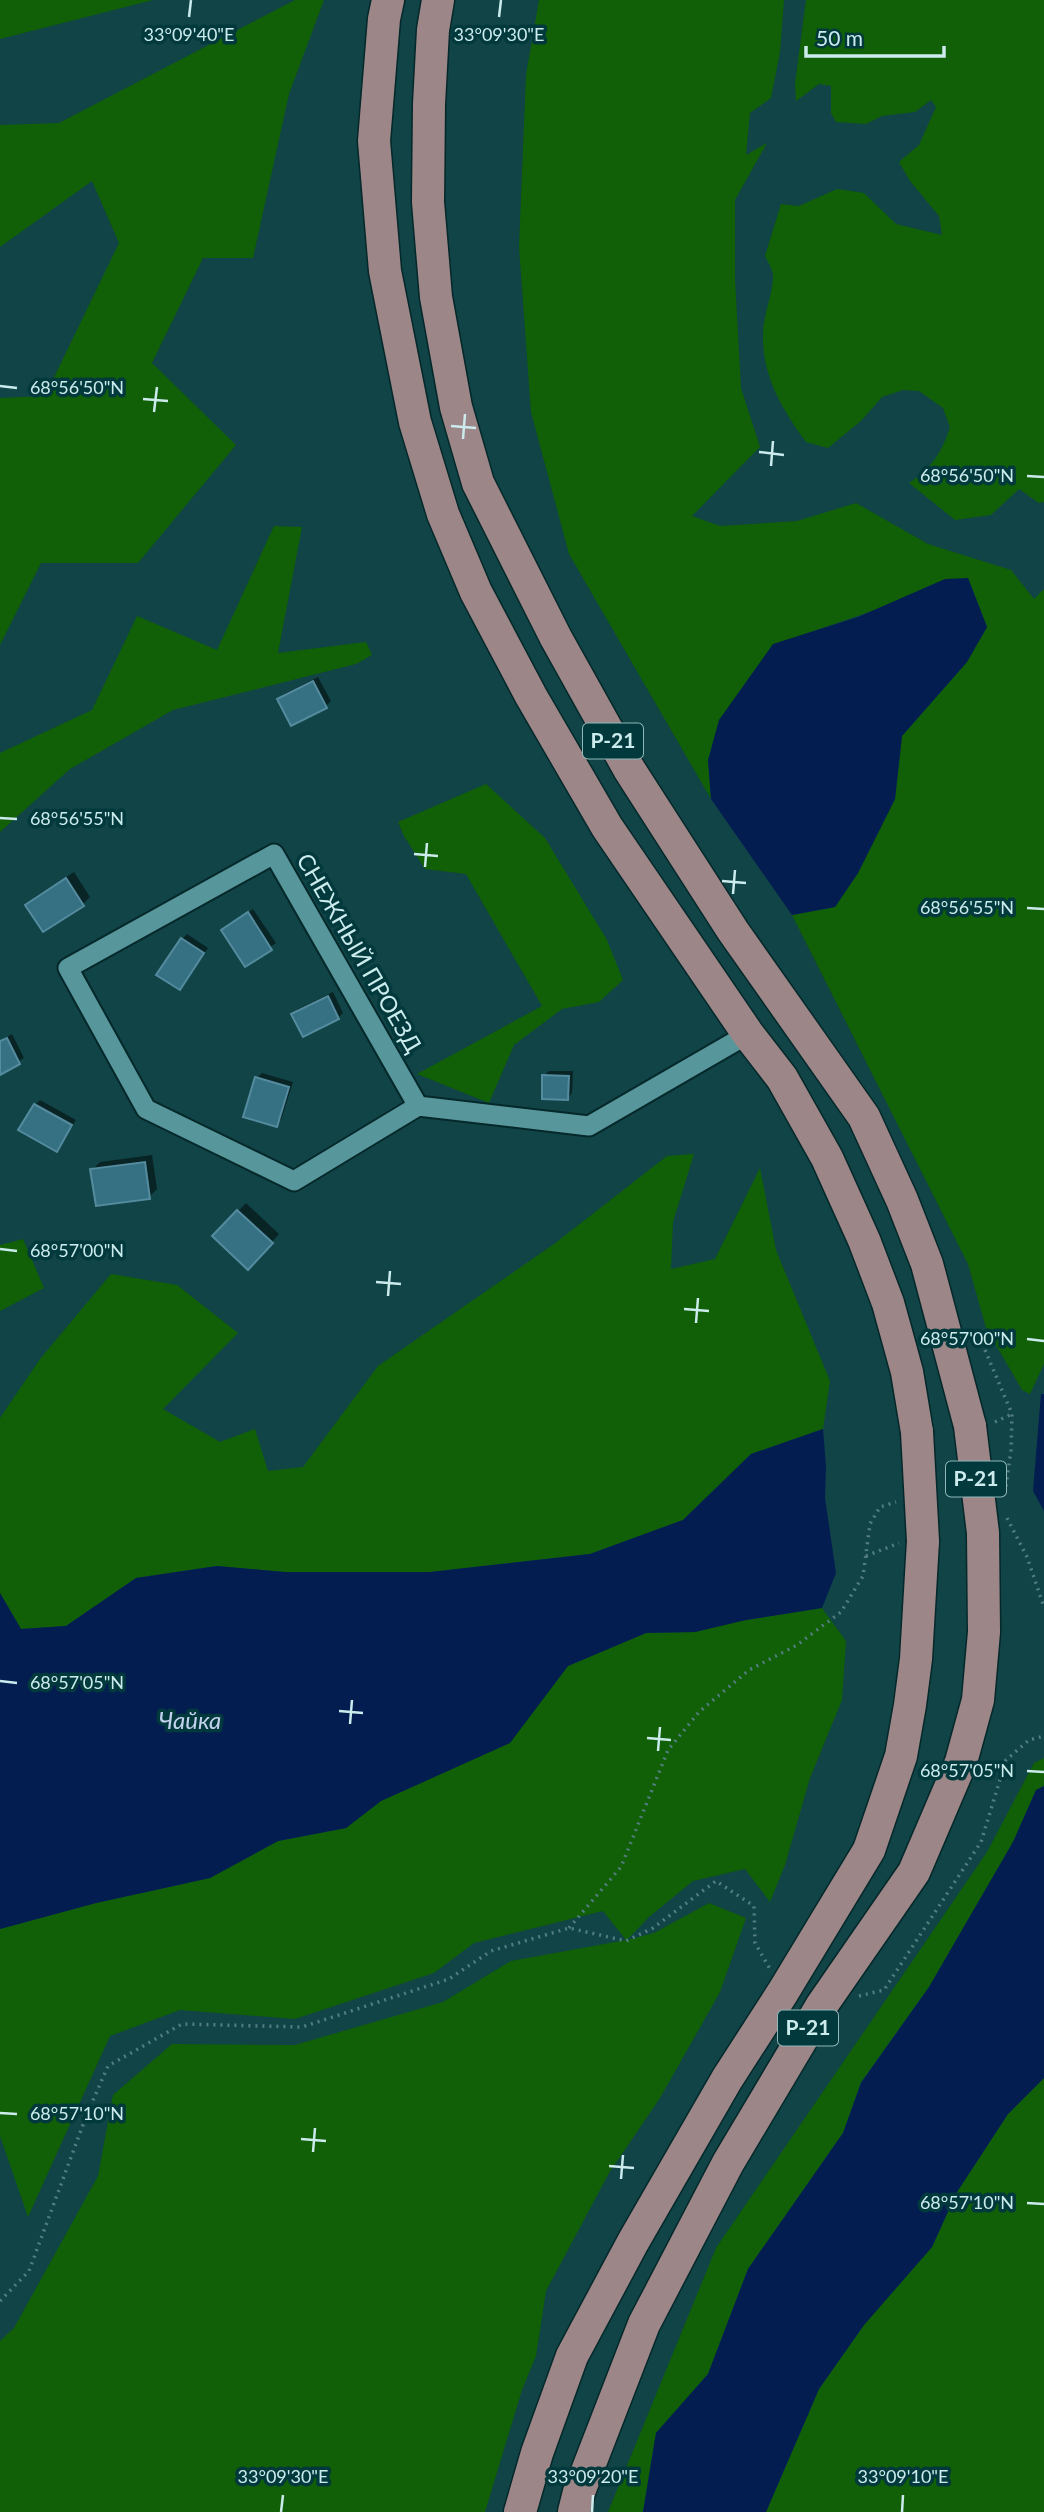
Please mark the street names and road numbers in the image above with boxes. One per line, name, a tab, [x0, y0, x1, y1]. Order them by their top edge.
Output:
road number: Р-21	[583, 724, 643, 758]
street label: СНЕЖНЫЙ ПРОЕЗД	[291, 848, 428, 1057]
road number: Р-21	[946, 1462, 1006, 1496]
road number: Р-21	[778, 2010, 838, 2046]

